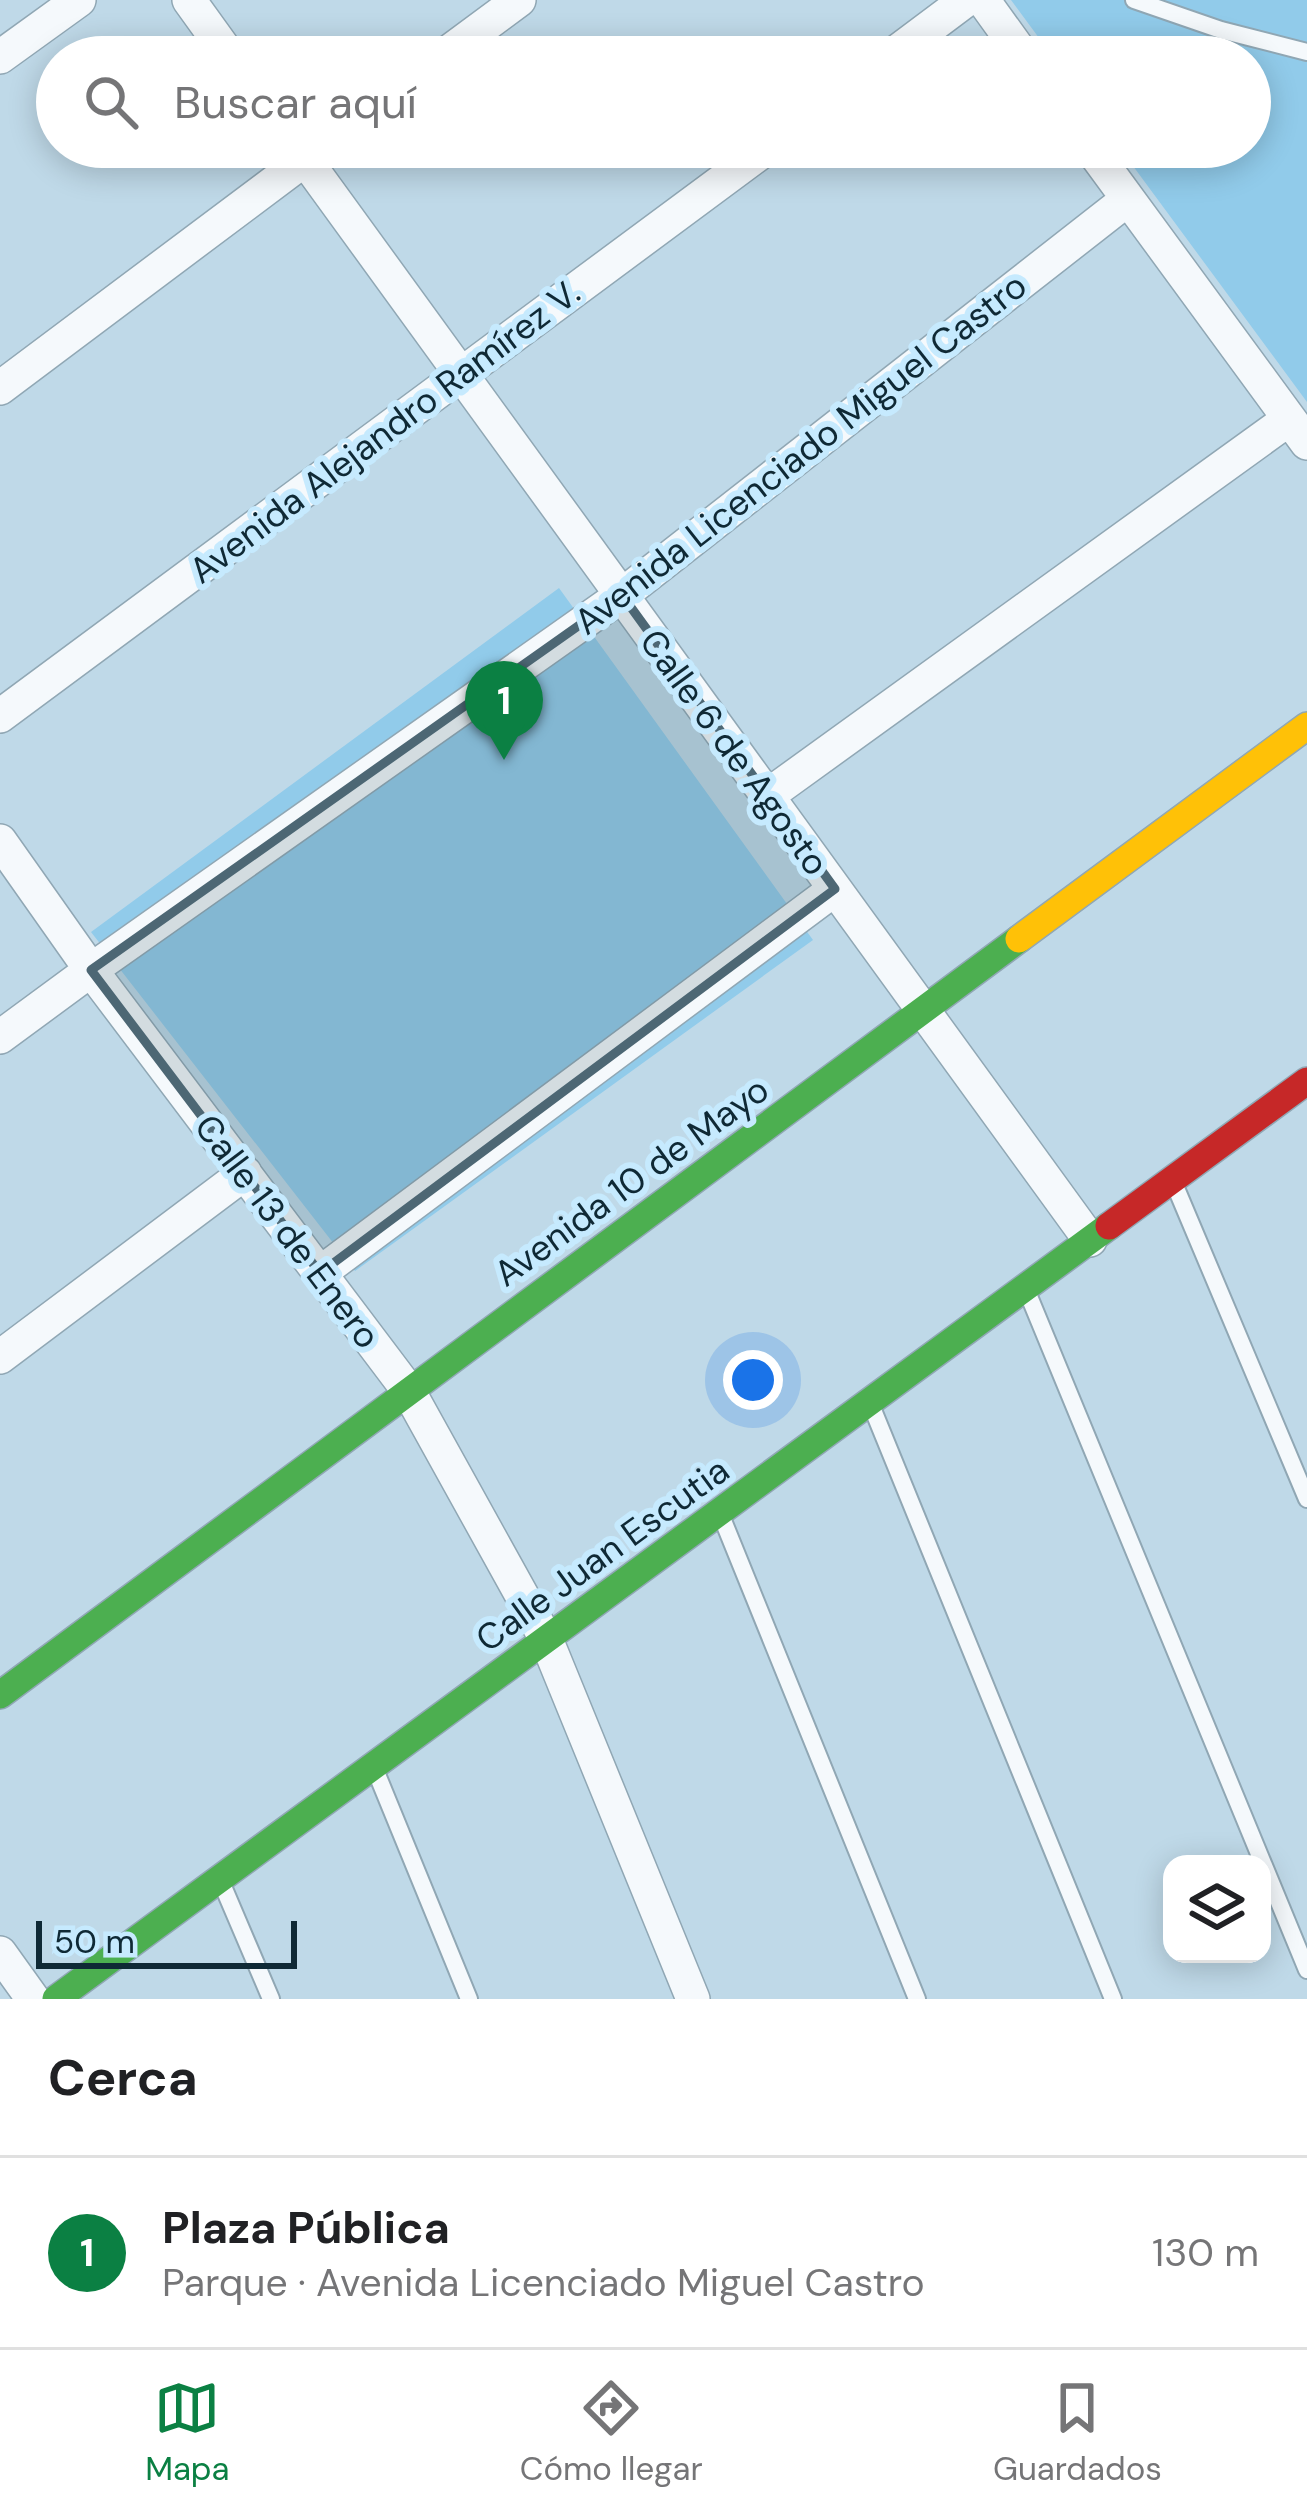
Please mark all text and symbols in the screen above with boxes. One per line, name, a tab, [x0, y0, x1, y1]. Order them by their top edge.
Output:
search box	[36, 36, 1271, 168]
icon: search	[78, 69, 144, 135]
text: Buscar aquí	[174, 73, 417, 132]
street label: Avenida Licenciado Miguel Castro	[565, 262, 1036, 645]
street label: Avenida Alejandro Ramírez V.	[180, 269, 589, 594]
street label: Calle 6 de Agosto	[629, 620, 840, 885]
pin: 1	[465, 661, 543, 760]
street label: Avenida 10 de Mayo	[485, 1066, 778, 1297]
street label: Calle 13 de Enero	[184, 1105, 391, 1358]
your location	[723, 1350, 783, 1410]
street label: Calle Juan Escutia	[466, 1447, 738, 1662]
map controls	[1163, 1855, 1271, 1963]
button: layers	[1163, 1855, 1271, 1963]
scale bar	[36, 1915, 297, 1968]
text: 50 m	[54, 1920, 135, 1963]
text: Cerca	[48, 2044, 198, 2111]
text: Plaza Pública	[162, 2198, 450, 2257]
text: 1	[80, 2227, 94, 2278]
text: 130 m	[1152, 2227, 1259, 2278]
text: Parque · Avenida Licenciado Miguel Castro	[162, 2257, 925, 2308]
tab: Mapa	[145, 2375, 229, 2490]
tab: Cómo llegar	[520, 2375, 703, 2490]
tab: Guardados	[993, 2375, 1162, 2490]

